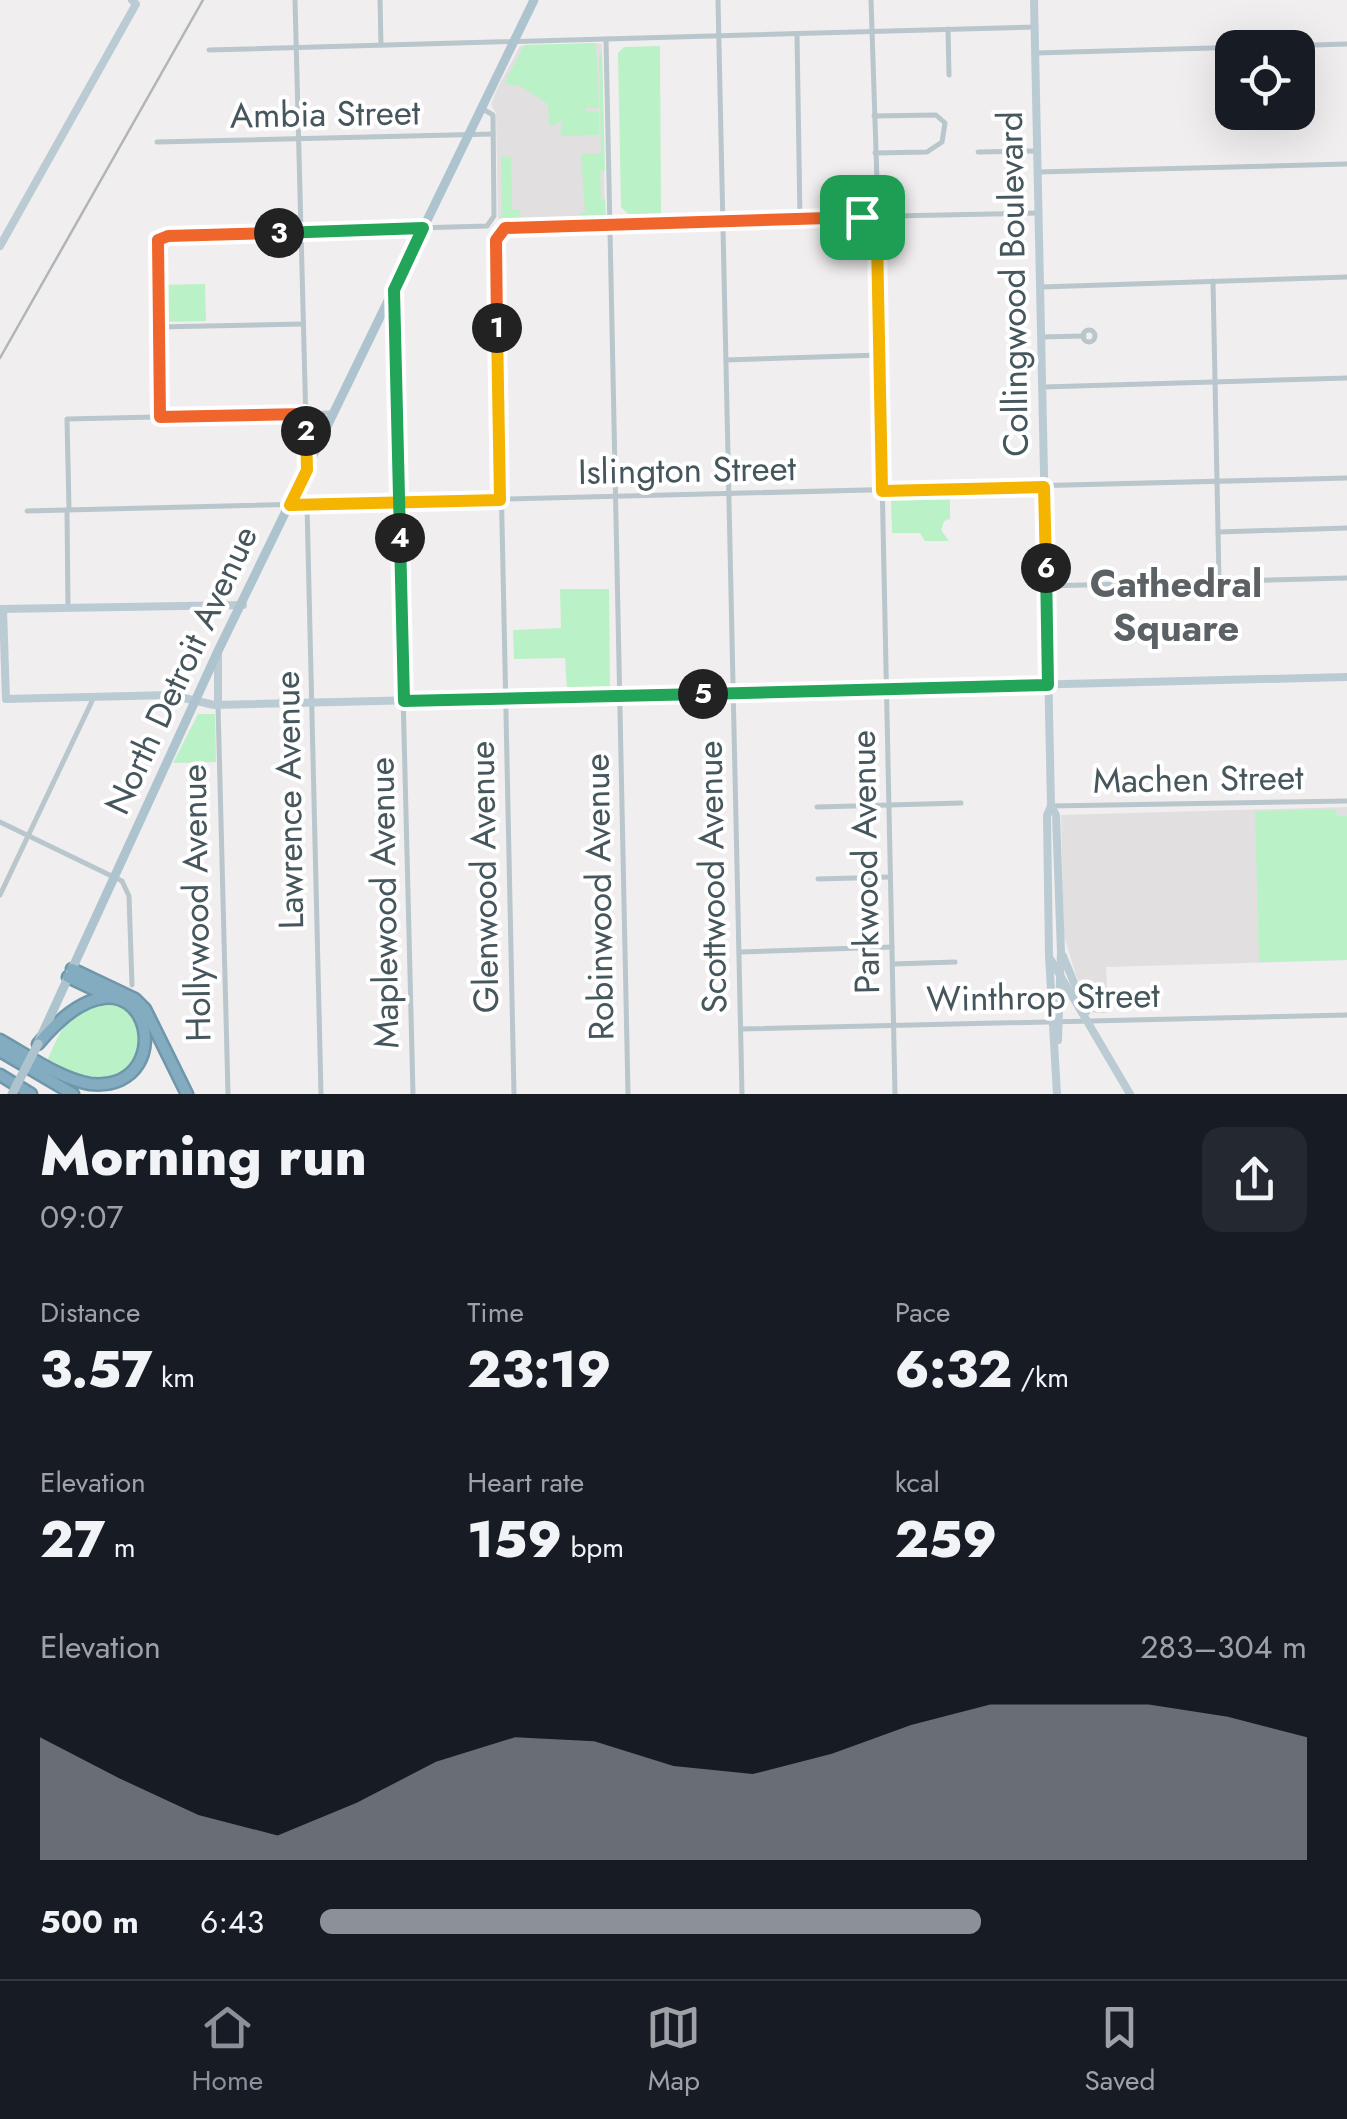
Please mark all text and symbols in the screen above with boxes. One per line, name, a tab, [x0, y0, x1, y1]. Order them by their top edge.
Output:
map controls	[1215, 30, 1315, 130]
button: locate	[1215, 30, 1315, 130]
street label: Ambia Street	[229, 87, 421, 141]
street label: Collingwood Boulevard	[985, 111, 1041, 457]
pin	[820, 175, 905, 260]
icon: arrive	[835, 190, 890, 245]
pin: 3	[254, 208, 304, 258]
text: 3	[270, 212, 288, 253]
pin: 1	[472, 303, 522, 353]
text: 1	[490, 307, 504, 348]
pin: 2	[281, 406, 331, 456]
text: 2	[297, 410, 315, 451]
street label: Islington Street	[578, 443, 797, 497]
pin: 4	[375, 513, 425, 563]
street label: North Detroit Avenue	[92, 517, 270, 823]
text: 4	[390, 517, 410, 558]
pin: 6	[1021, 543, 1071, 593]
text: 6	[1037, 547, 1055, 588]
district label: Cathedral Square	[1090, 556, 1262, 655]
pin: 5	[678, 669, 728, 719]
street label: Lawrence Avenue	[262, 670, 316, 930]
text: 5	[694, 673, 712, 714]
street label: Parkwood Avenue	[838, 730, 892, 994]
street label: Glenwood Avenue	[457, 740, 511, 1014]
street label: Scottwood Avenue	[685, 740, 739, 1014]
street label: Machen Street	[1092, 752, 1304, 806]
street label: Robinwood Avenue	[571, 753, 627, 1041]
street label: Maplewood Avenue	[356, 757, 412, 1049]
street label: Hollywood Avenue	[169, 764, 223, 1042]
street label: Winthrop Street	[926, 970, 1161, 1024]
text: Morning run	[40, 1116, 367, 1196]
button: share	[1202, 1127, 1307, 1232]
text: 09:07	[40, 1194, 123, 1240]
text: Distance	[40, 1292, 140, 1333]
text: Time	[467, 1292, 524, 1333]
text: Pace	[895, 1292, 950, 1333]
text: 3.57	[40, 1333, 153, 1406]
text: 23:19	[467, 1333, 611, 1406]
text: 6:32	[895, 1333, 1012, 1406]
text: km	[153, 1357, 195, 1398]
text: /km	[1012, 1357, 1069, 1398]
text: Elevation	[40, 1462, 146, 1503]
text: Heart rate	[467, 1462, 584, 1503]
text: kcal	[895, 1462, 940, 1503]
text: 27	[40, 1503, 105, 1576]
text: 159	[467, 1503, 562, 1576]
text: 259	[895, 1503, 997, 1576]
text: m	[105, 1527, 136, 1568]
text: bpm	[562, 1527, 624, 1568]
text: Elevation	[40, 1624, 161, 1670]
text: 283–304 m	[1140, 1624, 1307, 1670]
text: 500 m	[40, 1899, 139, 1945]
text: 6:43	[200, 1899, 264, 1945]
tab: Home	[192, 2000, 263, 2101]
tab: Map	[646, 2000, 701, 2101]
tab: Saved	[1084, 2000, 1155, 2101]

